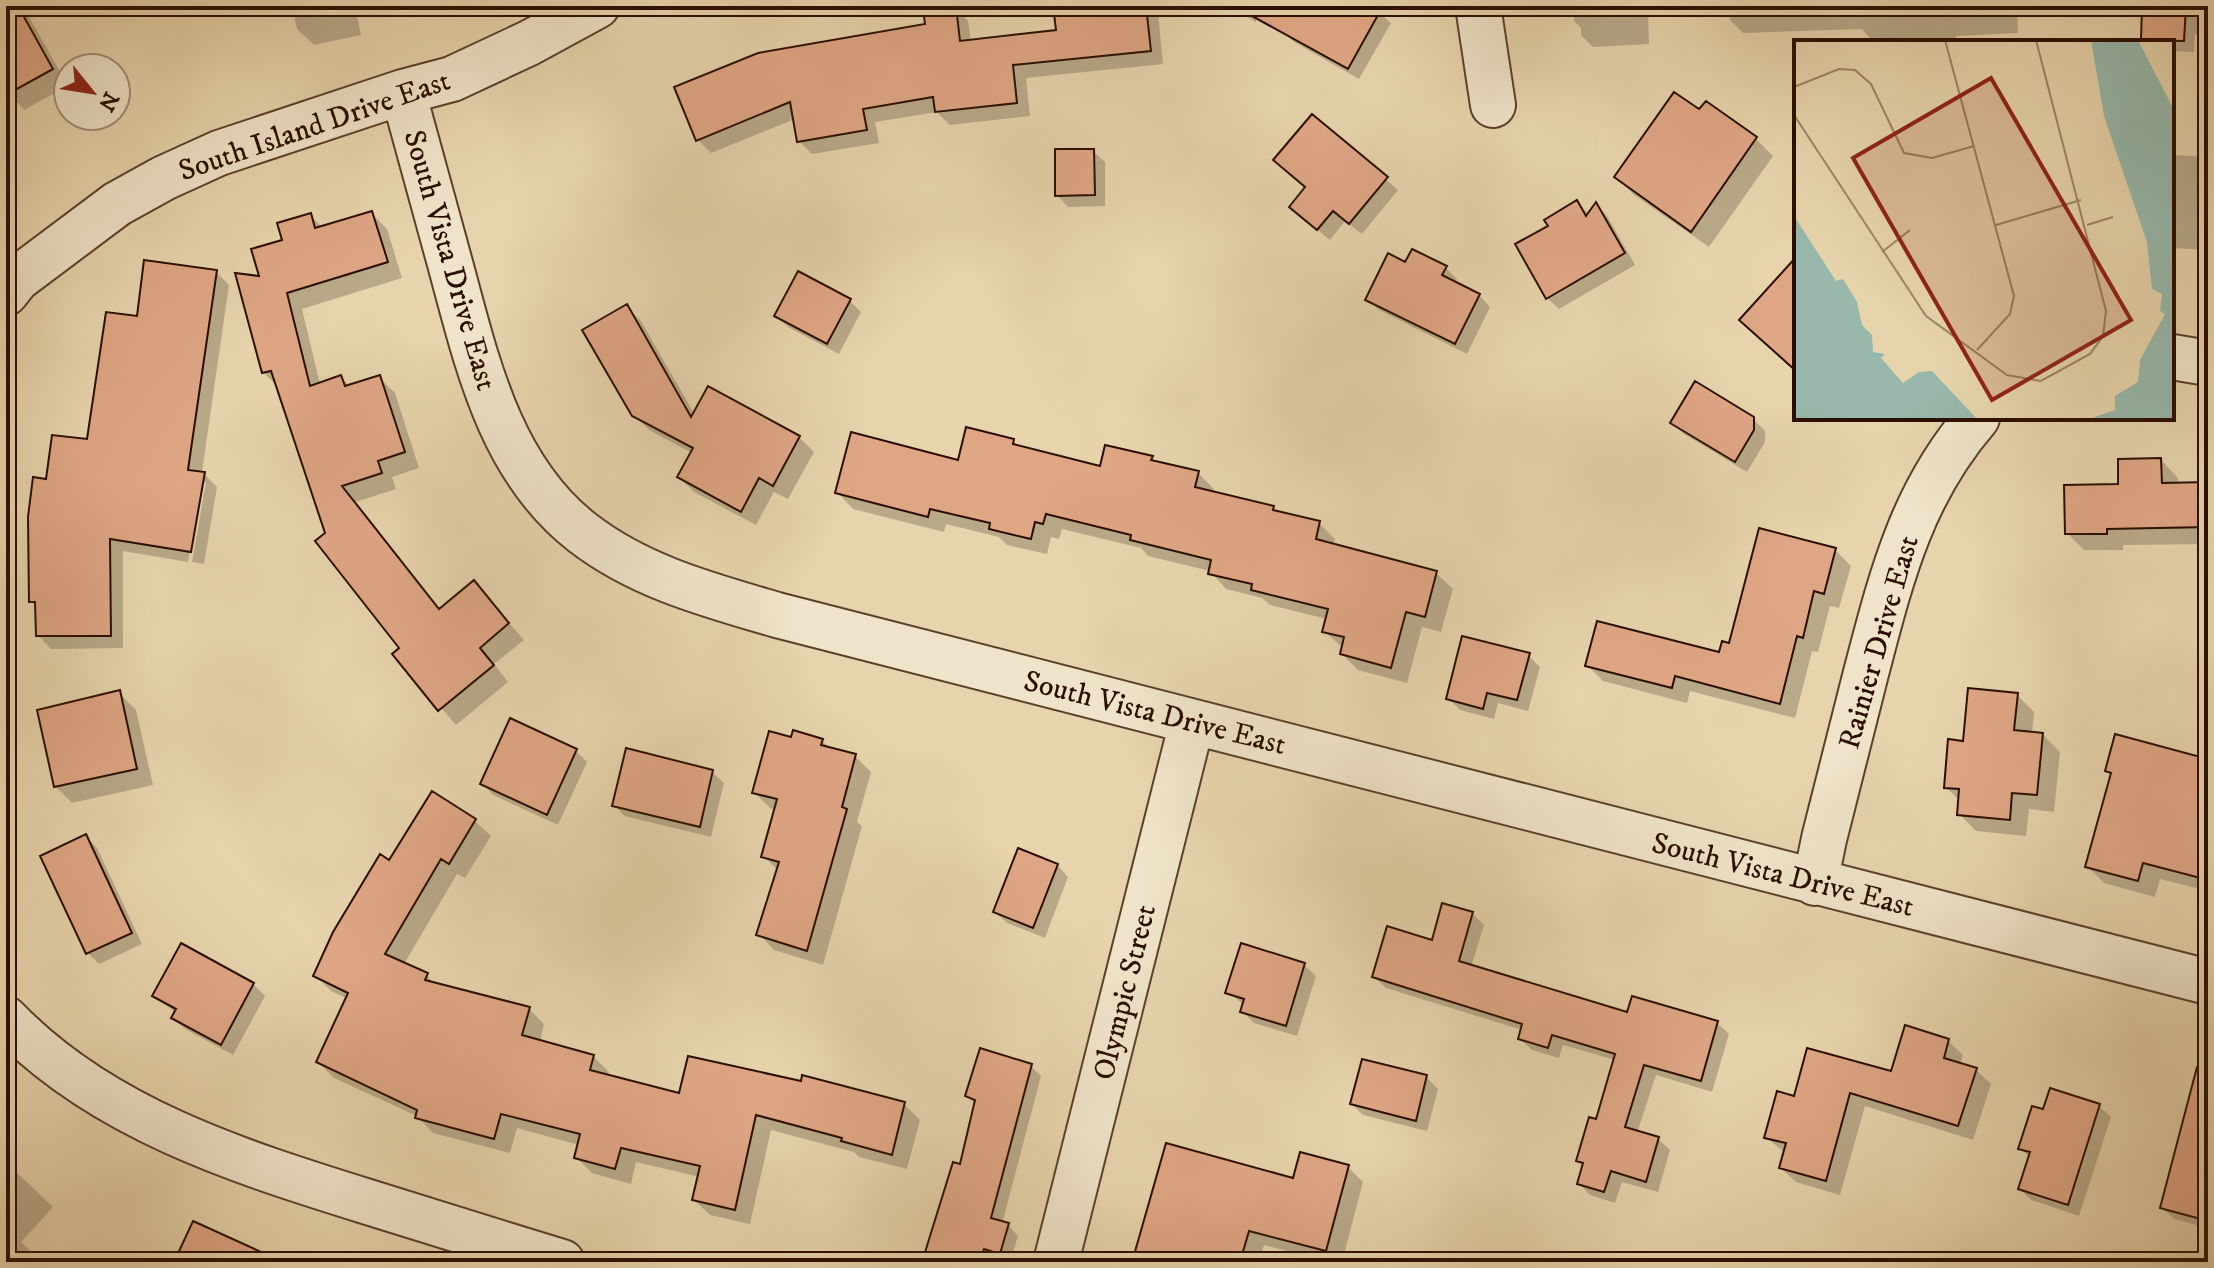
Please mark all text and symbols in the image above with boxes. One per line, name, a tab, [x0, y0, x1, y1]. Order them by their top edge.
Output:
inset map	[1794, 40, 2174, 420]
north arrow	[52, 52, 132, 132]
street label: South Island Drive East	[174, 63, 455, 190]
text: N	[92, 87, 124, 116]
street label: South Vista Drive East	[395, 126, 504, 395]
street label: Rainier Drive East	[1831, 531, 1928, 754]
street label: South Vista Drive East	[1020, 663, 1289, 764]
street label: South Vista Drive East	[1648, 825, 1917, 926]
street label: Olympic Street	[1086, 901, 1165, 1084]

